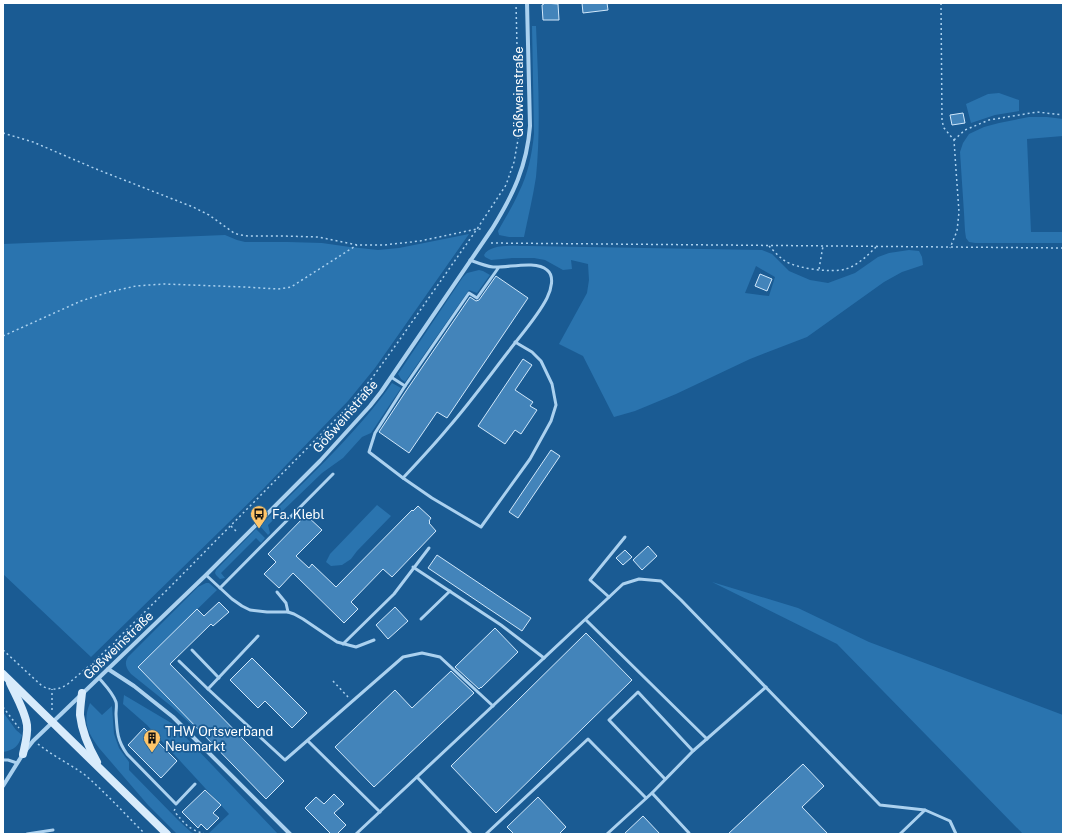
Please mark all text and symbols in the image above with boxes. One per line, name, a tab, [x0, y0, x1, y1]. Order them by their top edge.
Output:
street label: Gößweinstraße	[511, 46, 526, 138]
street label: Gößweinstraße	[310, 377, 381, 456]
bus stop icon: Fa. Klebl	[249, 504, 269, 529]
place label: Fa. Klebl	[272, 507, 324, 522]
street label: Gößweinstraße	[80, 608, 156, 682]
place label: THW Ortsverband Neumarkt	[165, 724, 273, 754]
building icon: THW Ortsverband Neumarkt	[142, 728, 162, 753]

